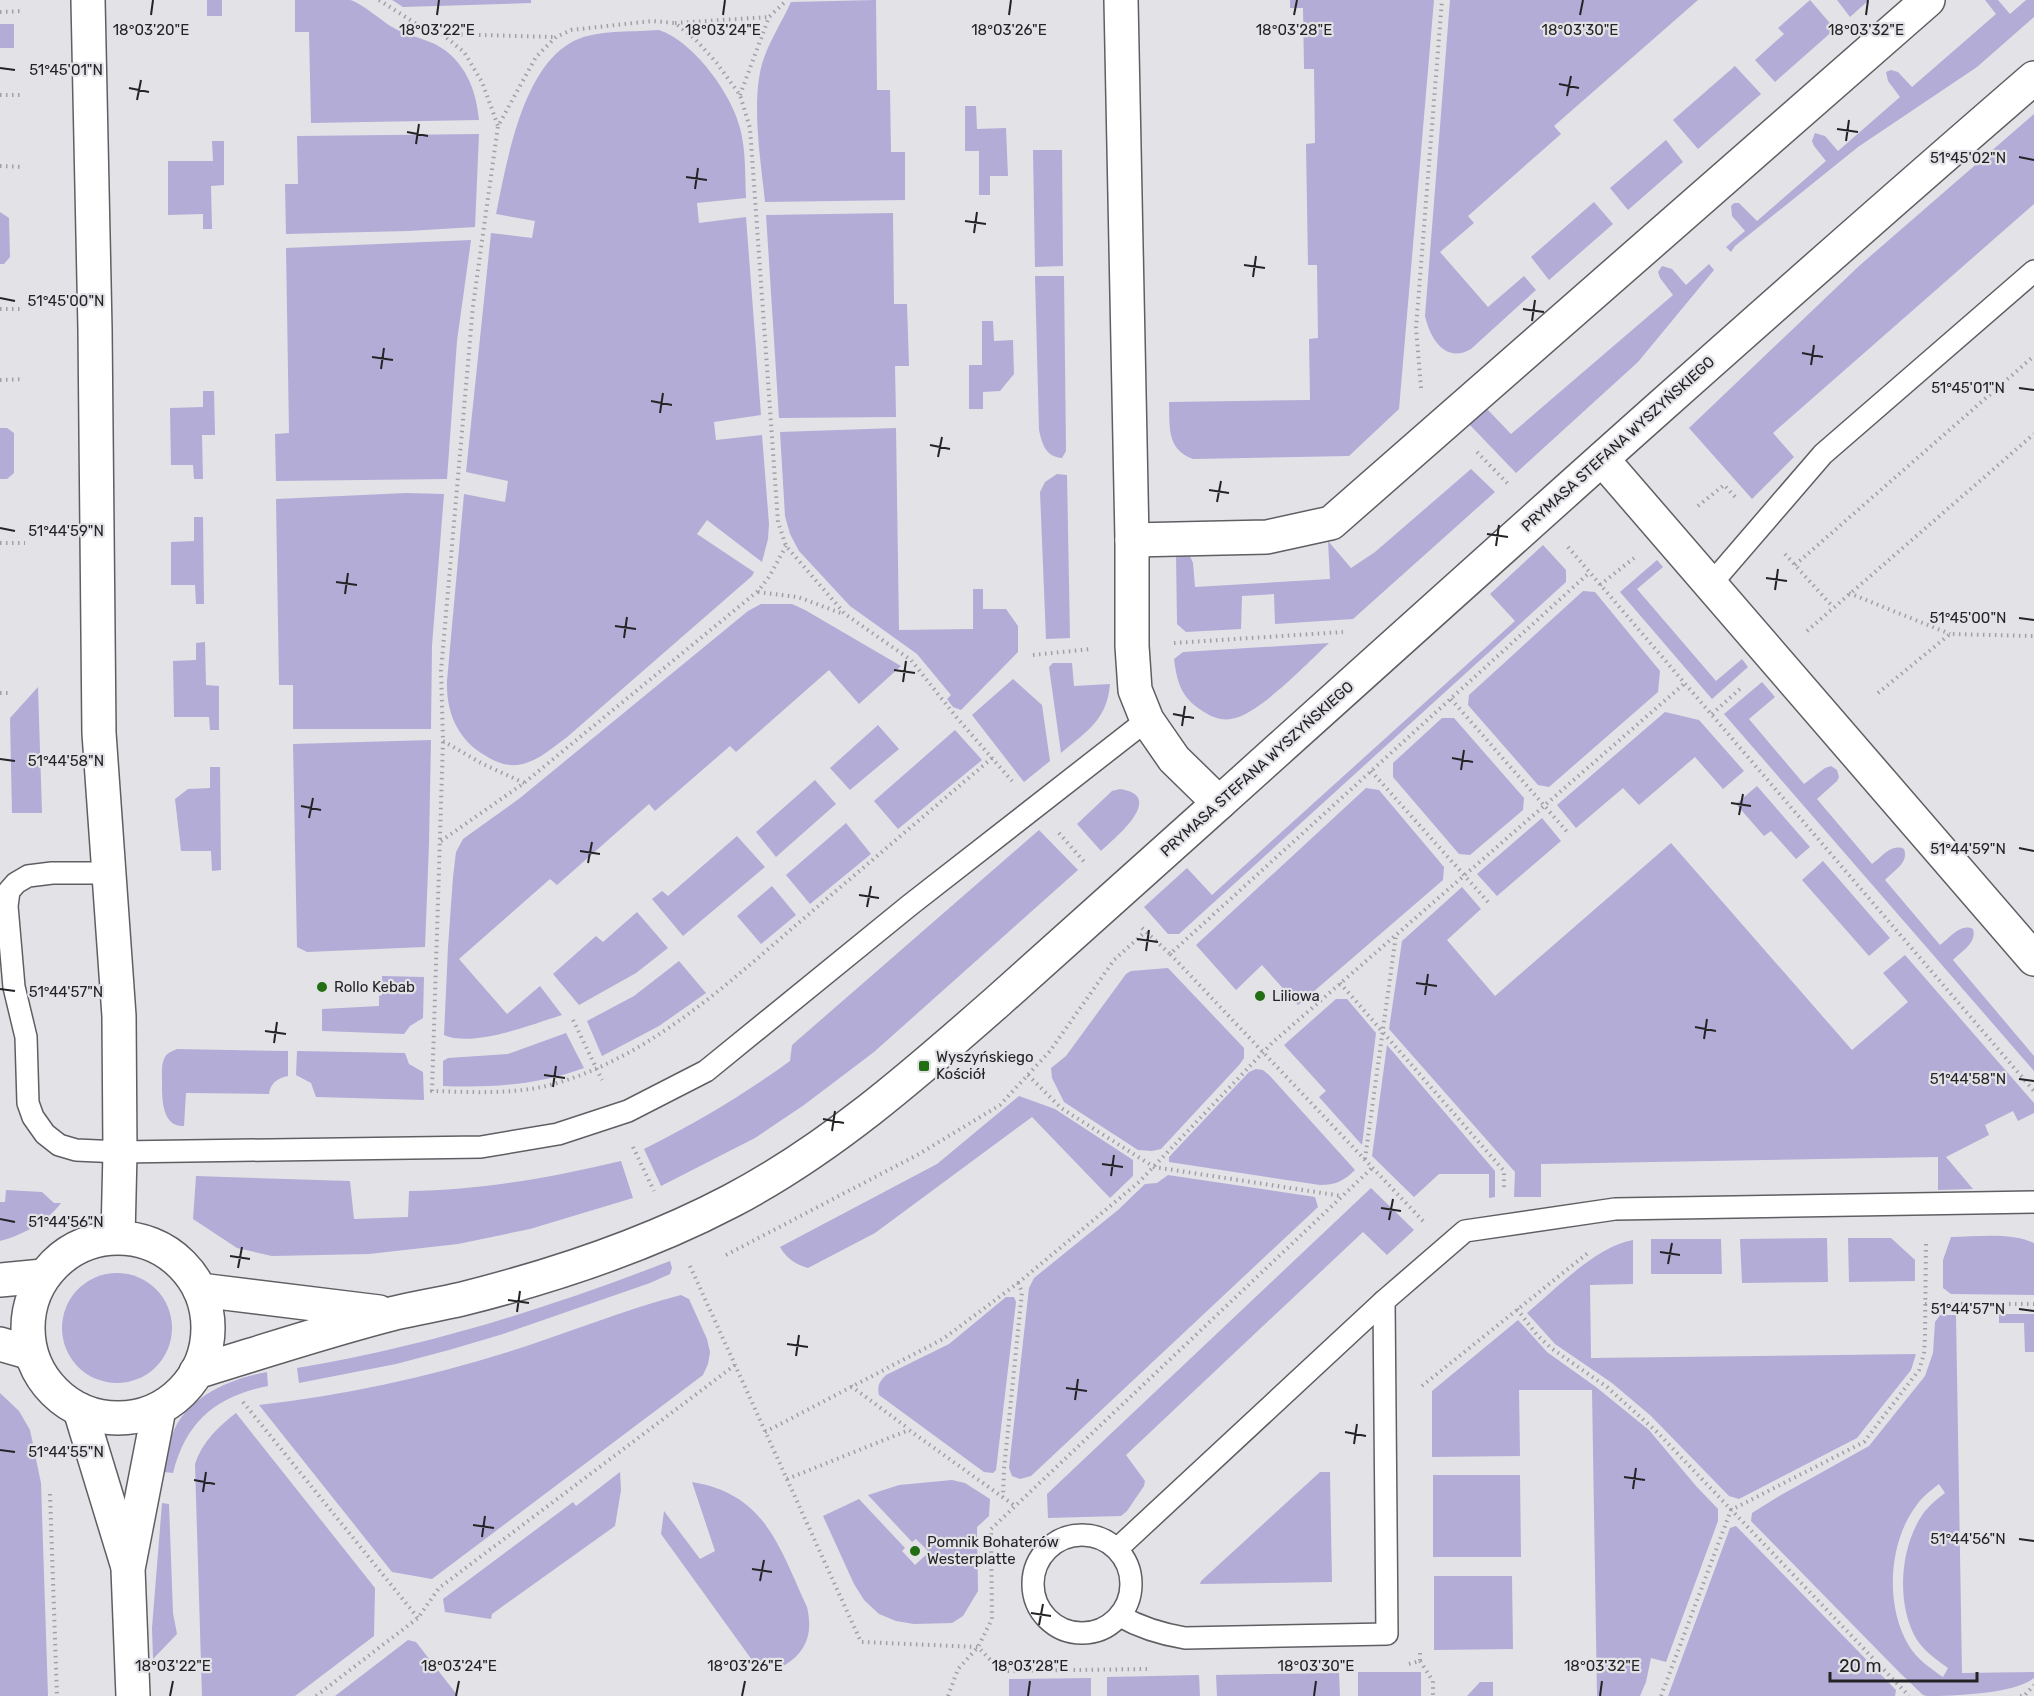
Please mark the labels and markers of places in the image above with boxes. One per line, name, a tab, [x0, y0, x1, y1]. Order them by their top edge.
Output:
place label: Rollo Kebab	[334, 978, 415, 996]
marker: Rollo Kebab	[315, 980, 329, 994]
place label: Liliowa	[1272, 987, 1320, 1005]
marker: Liliowa	[1253, 989, 1267, 1003]
place label: Wyszyńskiego Kościół	[936, 1048, 1034, 1083]
marker: Wyszyńskiego Kościół	[917, 1059, 931, 1073]
place label: Pomnik Bohaterów Westerplatte	[927, 1533, 1059, 1568]
marker: Pomnik Bohaterów Westerplatte	[908, 1544, 922, 1558]

